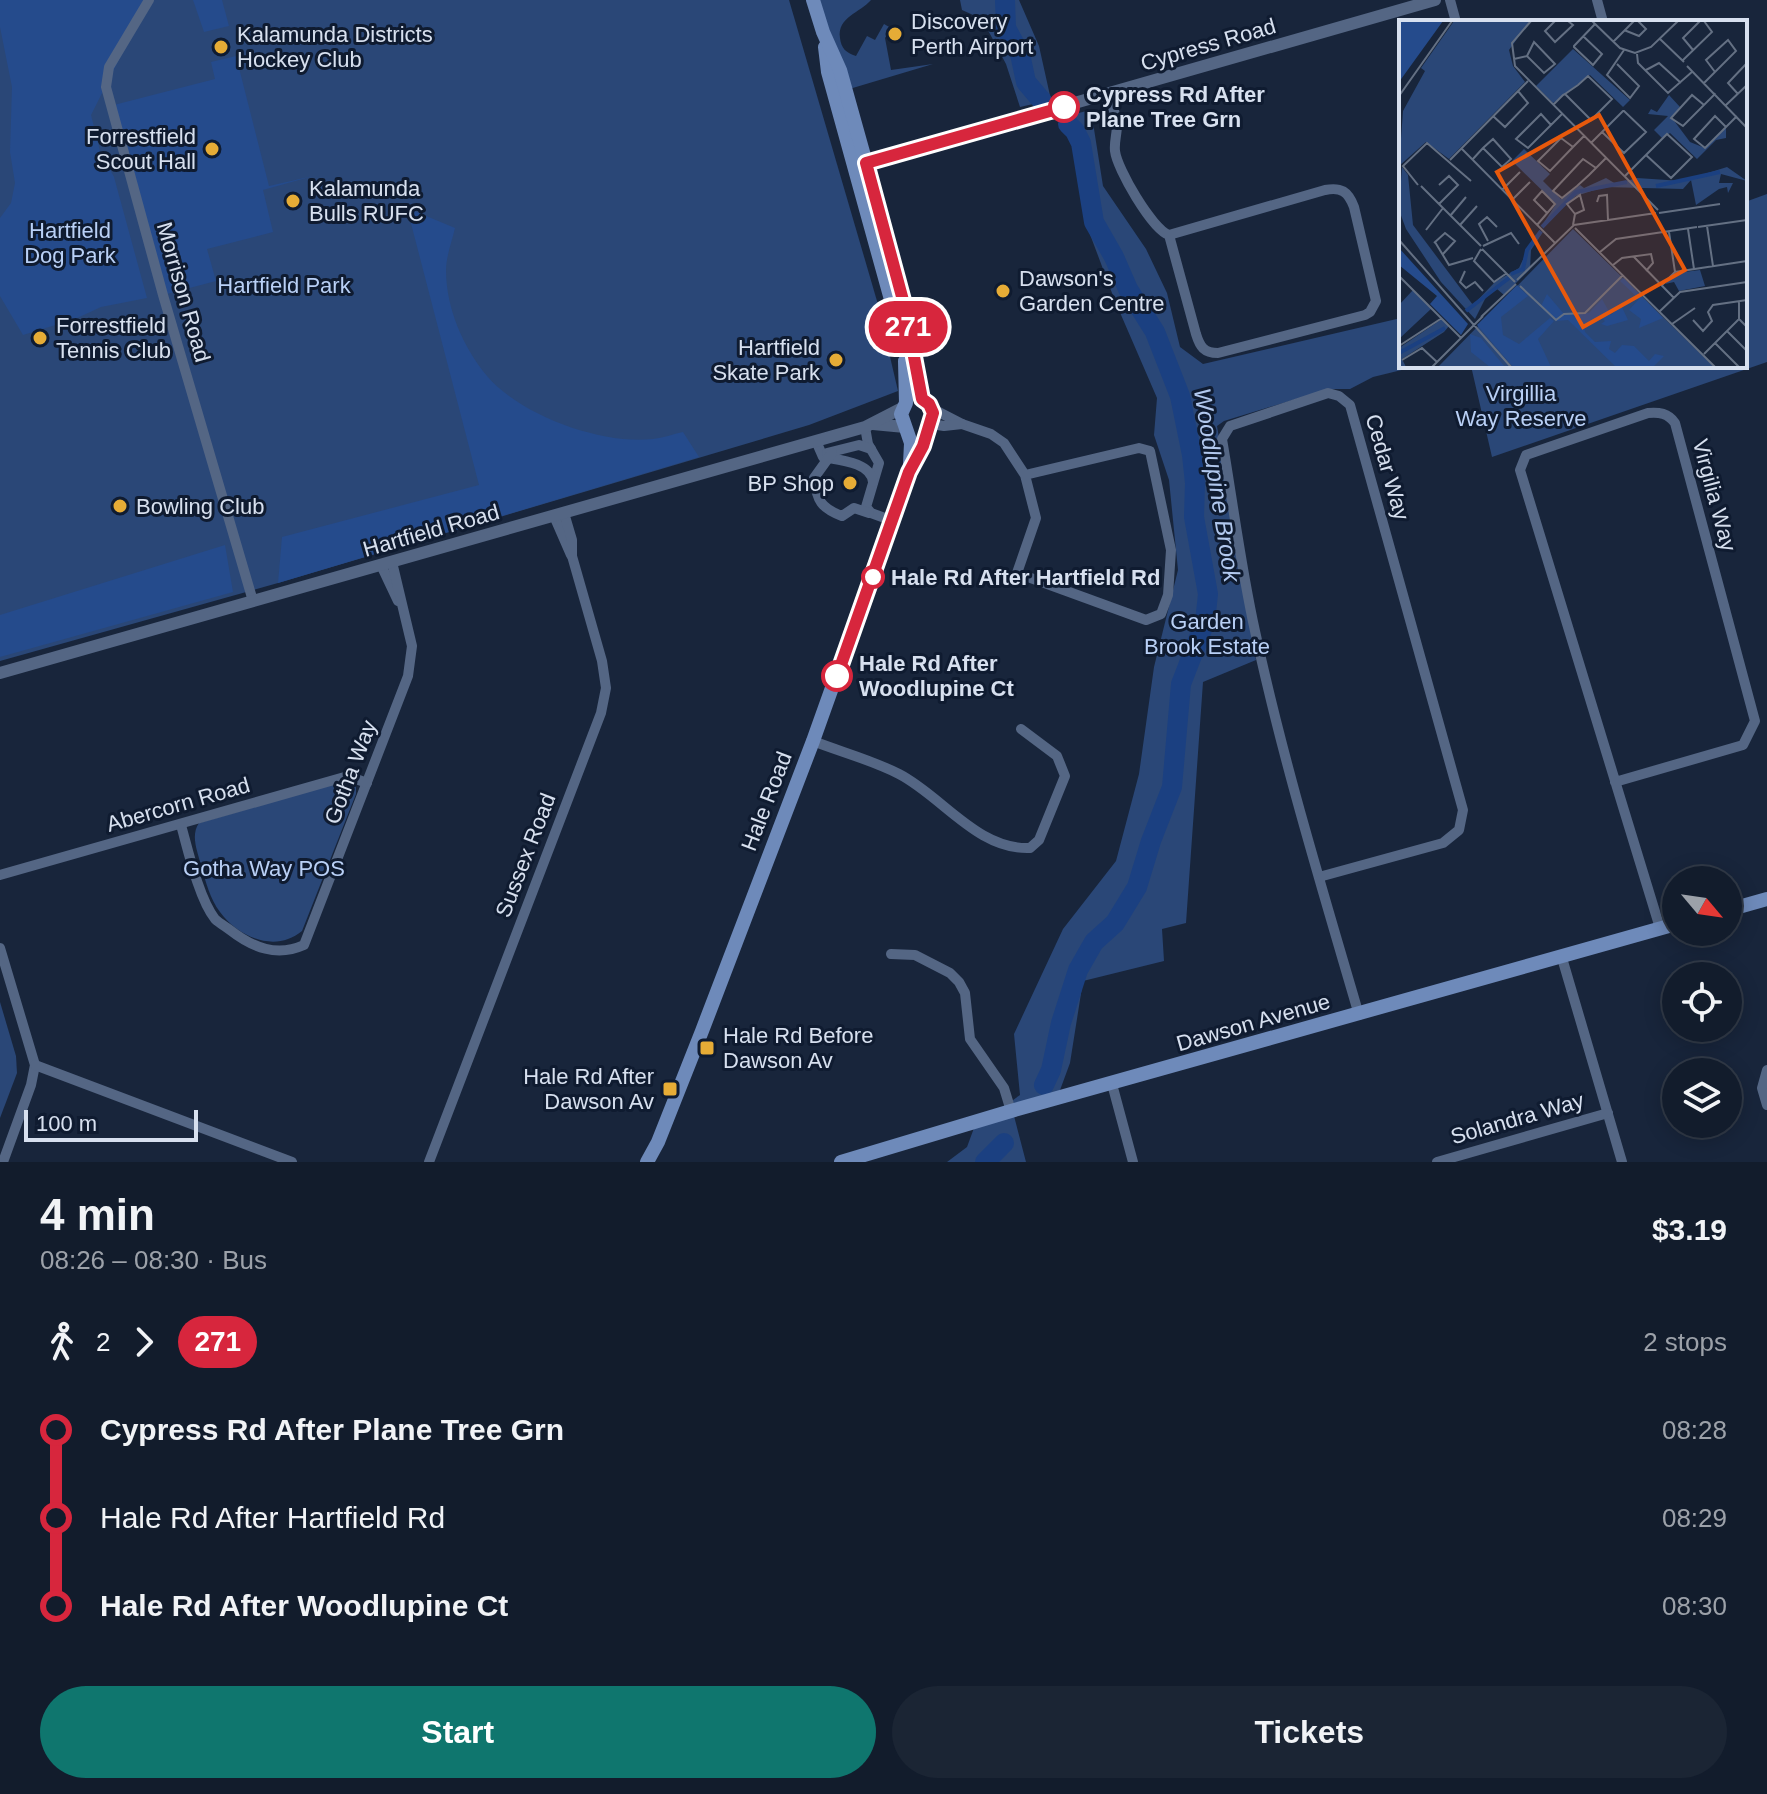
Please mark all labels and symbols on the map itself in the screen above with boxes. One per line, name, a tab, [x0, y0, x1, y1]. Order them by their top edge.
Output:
place label: Discovery Perth Airport	[911, 9, 1033, 59]
street label: Cypress Road	[1138, 13, 1279, 76]
inset map	[1399, 20, 1747, 368]
place label: Kalamunda Districts Hockey Club	[237, 22, 433, 72]
marker: Discovery Perth Airport	[886, 25, 904, 43]
marker: Kalamunda Districts Hockey Club	[212, 38, 230, 56]
place label: Cypress Rd After Plane Tree Grn	[1086, 82, 1265, 132]
marker: Cypress Rd After Plane Tree Grn	[1049, 92, 1079, 122]
place label: Forrestfield Scout Hall	[86, 124, 196, 174]
marker: Forrestfield Scout Hall	[203, 140, 221, 158]
place label: Kalamunda Bulls RUFC	[309, 176, 424, 226]
marker: Kalamunda Bulls RUFC	[284, 192, 302, 210]
park label: Hartfield Dog Park	[24, 218, 117, 268]
street label: Morrison Road	[152, 219, 215, 365]
place label: Dawson's Garden Centre	[1019, 266, 1165, 316]
park label: Hartfield Park	[217, 273, 352, 298]
marker: Dawson's Garden Centre	[994, 282, 1012, 300]
line badge: 271	[862, 301, 954, 353]
place label: Forrestfield Tennis Club	[56, 313, 171, 363]
marker: Forrestfield Tennis Club	[31, 329, 49, 347]
place label: Hartfield Skate Park	[712, 335, 821, 385]
marker: Hartfield Skate Park	[827, 351, 845, 369]
park label: Virgillia Way Reserve	[1455, 381, 1587, 431]
water label: Woodlupine Brook	[1189, 386, 1246, 586]
street label: Cedar Way	[1360, 411, 1415, 523]
street label: Virgilia Way	[1688, 436, 1741, 554]
place label: BP Shop	[748, 471, 834, 496]
marker: BP Shop	[841, 474, 859, 492]
place label: Bowling Club	[136, 494, 264, 519]
marker: Bowling Club	[111, 497, 129, 515]
street label: Hartfield Road	[360, 499, 502, 562]
place label: Hale Rd After Hartfield Rd	[891, 565, 1160, 590]
marker: Hale Rd After Hartfield Rd	[862, 566, 884, 588]
park label: Garden Brook Estate	[1144, 609, 1270, 659]
place label: Hale Rd After Woodlupine Ct	[859, 651, 1014, 701]
marker: Hale Rd After Woodlupine Ct	[822, 661, 852, 691]
street label: Gotha Way	[319, 717, 382, 828]
street label: Hale Road	[736, 748, 797, 854]
street label: Abercorn Road	[104, 772, 253, 837]
street label: Sussex Road	[490, 790, 561, 921]
park label: Gotha Way POS	[183, 856, 345, 881]
north arrow	[1662, 866, 1742, 946]
street label: Dawson Avenue	[1173, 989, 1333, 1056]
place label: Hale Rd Before Dawson Av	[723, 1023, 873, 1073]
marker: Hale Rd Before Dawson Av	[698, 1039, 716, 1057]
place label: Hale Rd After Dawson Av	[523, 1064, 654, 1114]
marker: Hale Rd After Dawson Av	[661, 1080, 679, 1098]
street label: Solandra Way	[1448, 1088, 1587, 1149]
scale bar	[24, 1106, 198, 1142]

